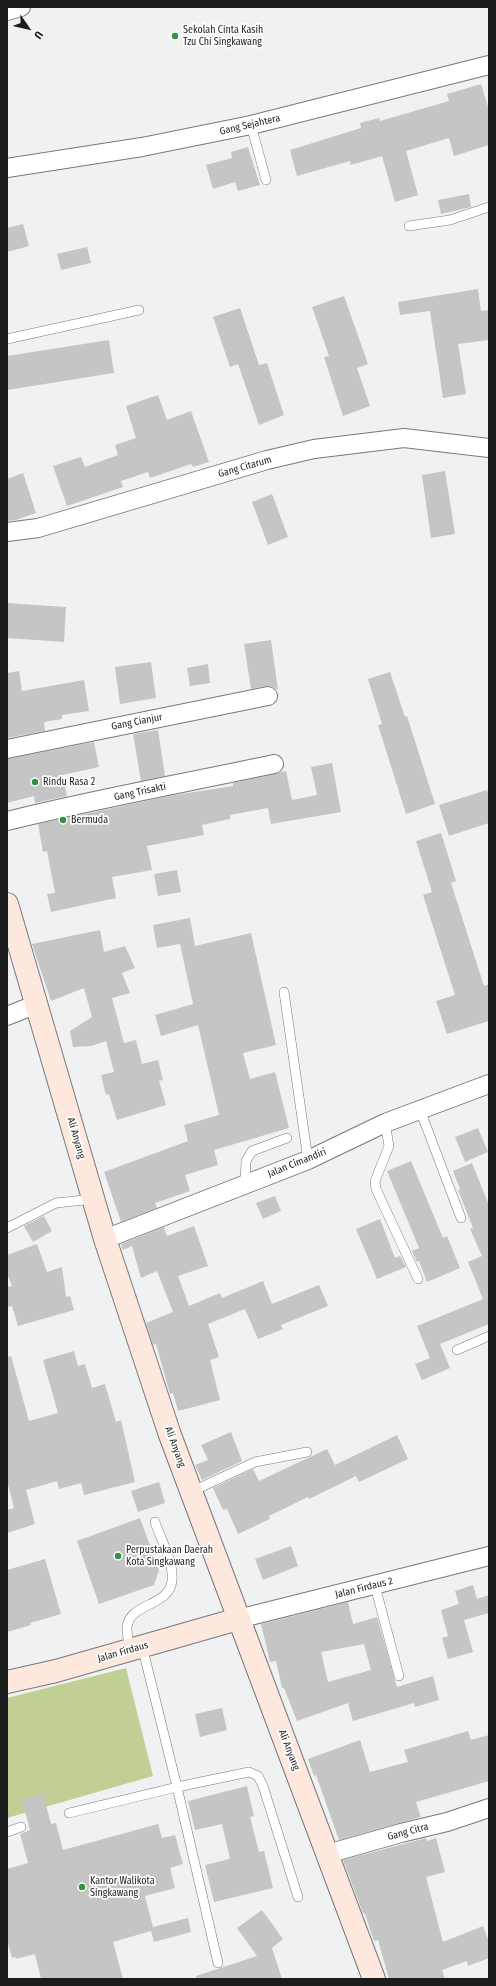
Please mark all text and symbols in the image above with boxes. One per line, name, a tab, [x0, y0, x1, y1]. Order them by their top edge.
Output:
north arrow	[8, 8, 48, 48]
place label: Sekolah Cinta Kasih Tzu Chi Singkawang	[183, 24, 263, 48]
text: U	[31, 29, 46, 41]
marker: Sekolah Cinta Kasih Tzu Chi Singkawang	[170, 31, 180, 41]
street label: Gang Sejahtera	[219, 112, 281, 138]
street label: Gang Citarum	[217, 454, 273, 480]
street label: Gang Cianjur	[110, 711, 164, 733]
place label: Rindu Rasa 2	[43, 776, 95, 788]
marker: Rindu Rasa 2	[30, 777, 40, 787]
street label: Gang Trisakti	[113, 781, 167, 803]
place label: Bermuda	[71, 814, 108, 826]
marker: Bermuda	[58, 815, 68, 825]
street label: Ali Anyang	[64, 1116, 88, 1160]
street label: Jalan Cimandiri	[266, 1146, 328, 1180]
street label: Ali Anyang	[162, 1425, 188, 1469]
place label: Perpustakaan Daerah Kota Singkawang	[126, 1544, 213, 1568]
marker: Perpustakaan Daerah Kota Singkawang	[113, 1551, 123, 1561]
street label: Jalan Firdaus 2	[334, 1575, 394, 1601]
street label: Jalan Firdaus	[96, 1639, 150, 1665]
street label: Ali Anyang	[276, 1728, 302, 1772]
street label: Gang Citra	[386, 1821, 430, 1843]
place label: Kantor Walikota Singkawang	[90, 1875, 155, 1898]
marker: Kantor Walikota Singkawang	[77, 1882, 87, 1892]

